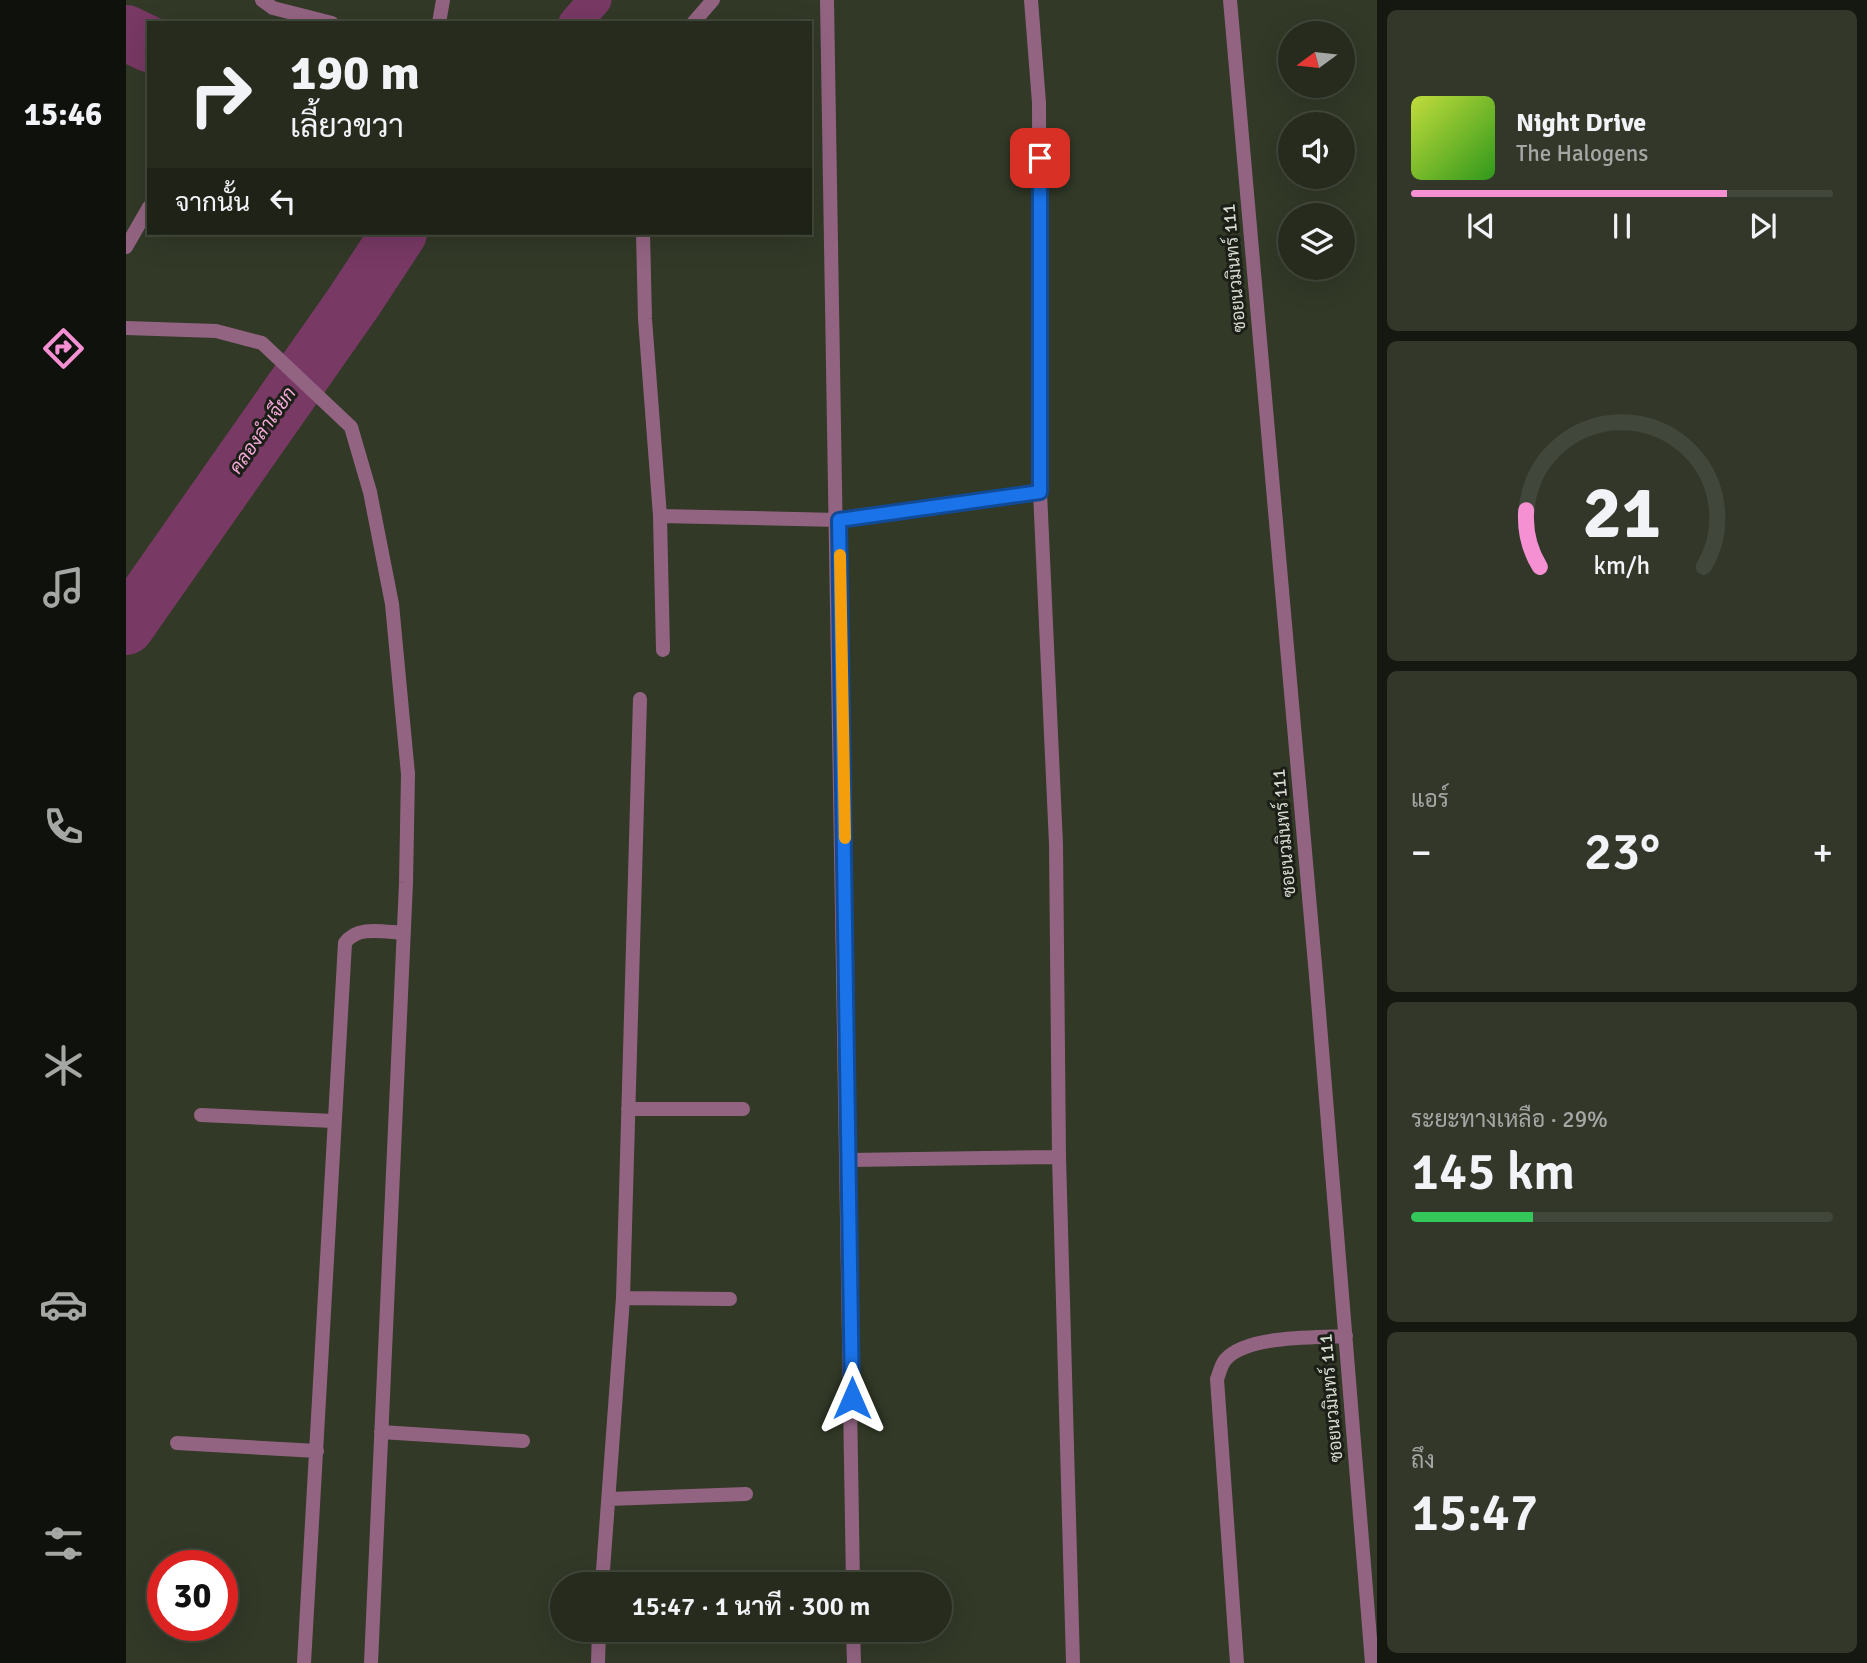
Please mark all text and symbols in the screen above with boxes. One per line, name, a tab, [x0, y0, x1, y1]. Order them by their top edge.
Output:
north arrow	[1278, 21, 1354, 98]
map controls	[1278, 21, 1355, 280]
text: 190 m	[290, 43, 420, 103]
icon: right	[175, 49, 266, 140]
text: 15:46	[24, 95, 102, 134]
text: เลี้ยวขวา	[290, 107, 404, 146]
text: Night Drive	[1516, 107, 1646, 139]
button: sound	[1278, 112, 1355, 189]
pin	[1010, 128, 1070, 188]
icon: arrive	[1021, 139, 1059, 177]
text: The Halogens	[1516, 139, 1648, 168]
icon: left	[264, 182, 302, 220]
text: จากนั้น	[175, 187, 250, 219]
street label: ซอยนวมินทร์ 111	[1215, 203, 1251, 333]
button: layers	[1278, 203, 1355, 280]
icon: previous	[1462, 207, 1500, 245]
icon: pause	[1603, 207, 1641, 245]
icon: next	[1744, 207, 1782, 245]
icon: directions	[39, 324, 88, 373]
water label: คลองลำเจียก	[223, 382, 302, 479]
text: 21	[1583, 469, 1661, 558]
text: km/h	[1594, 550, 1650, 581]
icon: music	[39, 563, 88, 612]
street label: ซอยนวมินทร์ 111	[1265, 768, 1301, 898]
text: แอร์	[1411, 785, 1449, 814]
icon: phone	[39, 802, 88, 851]
text: 23°	[1584, 820, 1660, 884]
text: −	[1411, 829, 1432, 876]
text: +	[1812, 829, 1833, 876]
icon: climate	[39, 1041, 88, 1090]
text: ระยะทางเหลือ · 29%	[1411, 1105, 1608, 1134]
text: 145 km	[1411, 1140, 1575, 1204]
icon: car	[39, 1280, 88, 1329]
street label: ซอยนวมินทร์ 111	[1312, 1333, 1348, 1463]
position arrow	[815, 1361, 889, 1435]
text: ถึง	[1411, 1446, 1435, 1475]
text: 15:47	[1411, 1481, 1538, 1545]
icon: filters	[39, 1519, 88, 1568]
speed limit sign: 30	[147, 1550, 238, 1641]
text: 15:47 · 1 นาที · 300 m	[632, 1591, 870, 1623]

